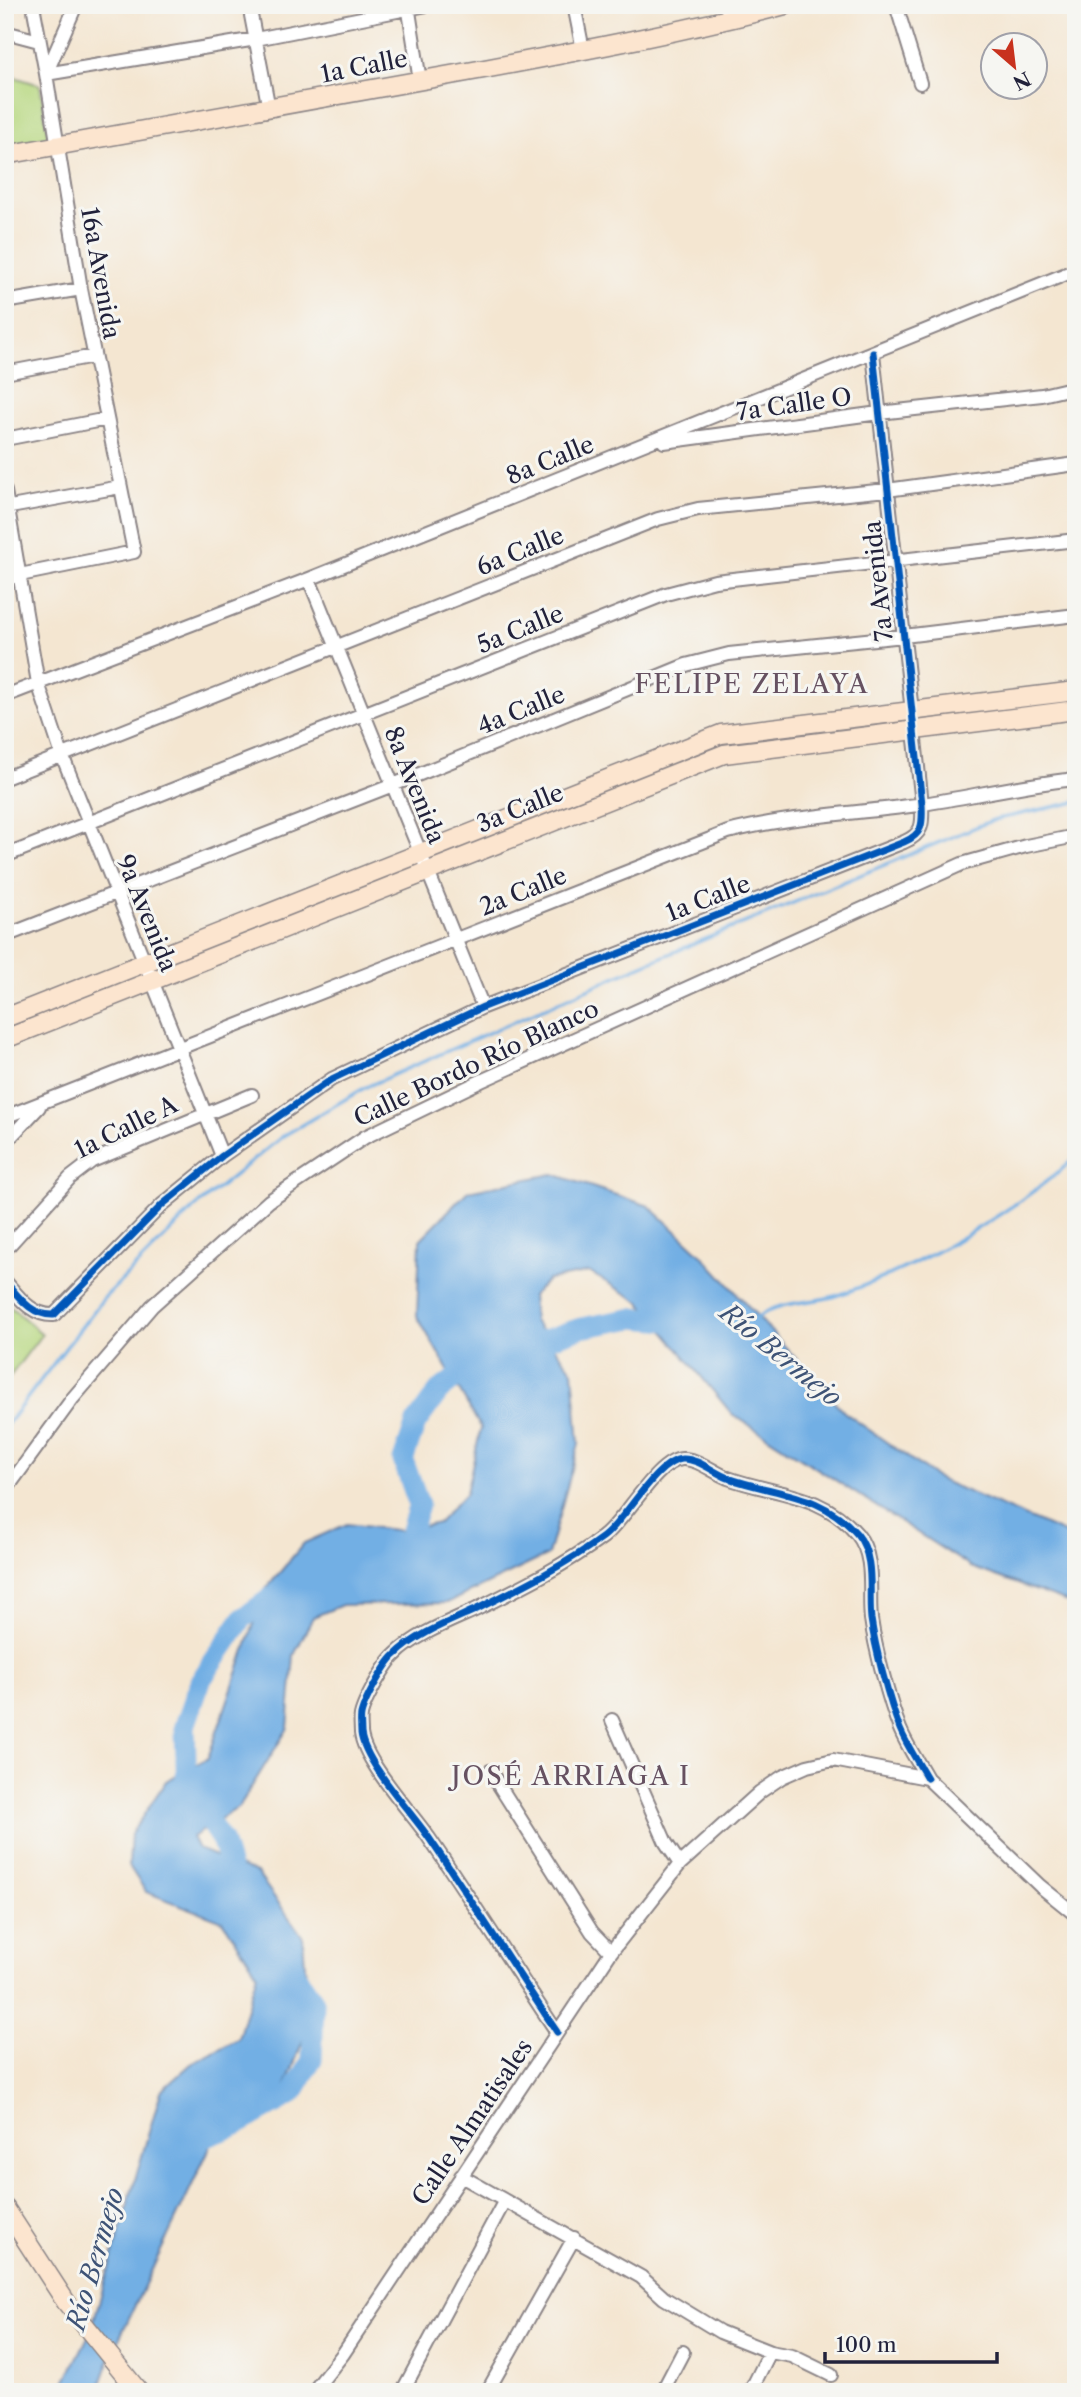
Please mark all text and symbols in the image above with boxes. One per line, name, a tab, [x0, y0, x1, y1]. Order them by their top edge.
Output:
north arrow	[979, 32, 1050, 102]
street label: 1a Calle	[318, 43, 410, 89]
text: N	[1009, 67, 1034, 95]
street label: 16a Avenida	[75, 205, 127, 342]
street label: 7a Calle O	[735, 382, 853, 426]
street label: 8a Calle	[502, 429, 598, 491]
street label: 7a Avenida	[857, 519, 899, 643]
street label: 6a Calle	[472, 520, 568, 582]
street label: 5a Calle	[473, 599, 567, 659]
district label: FELIPE ZELAYA	[634, 668, 870, 700]
street label: 4a Calle	[473, 679, 569, 741]
street label: 8a Avenida	[378, 722, 452, 848]
street label: 3a Calle	[472, 778, 568, 838]
street label: 9a Avenida	[110, 850, 184, 976]
street label: 2a Calle	[475, 860, 571, 922]
street label: 1a Calle	[662, 869, 754, 927]
street label: Calle Bordo Río Blanco	[349, 993, 603, 1133]
street label: 1a Calle A	[70, 1089, 183, 1164]
water label: Río Bermejo	[712, 1295, 848, 1414]
district label: JOSÉ ARRIAGA I	[447, 1760, 691, 1792]
street label: Calle Almatisales	[406, 2033, 538, 2211]
water label: Río Bermejo	[59, 2184, 131, 2336]
scale bar	[825, 2320, 997, 2364]
text: 100 m	[836, 2332, 897, 2357]

